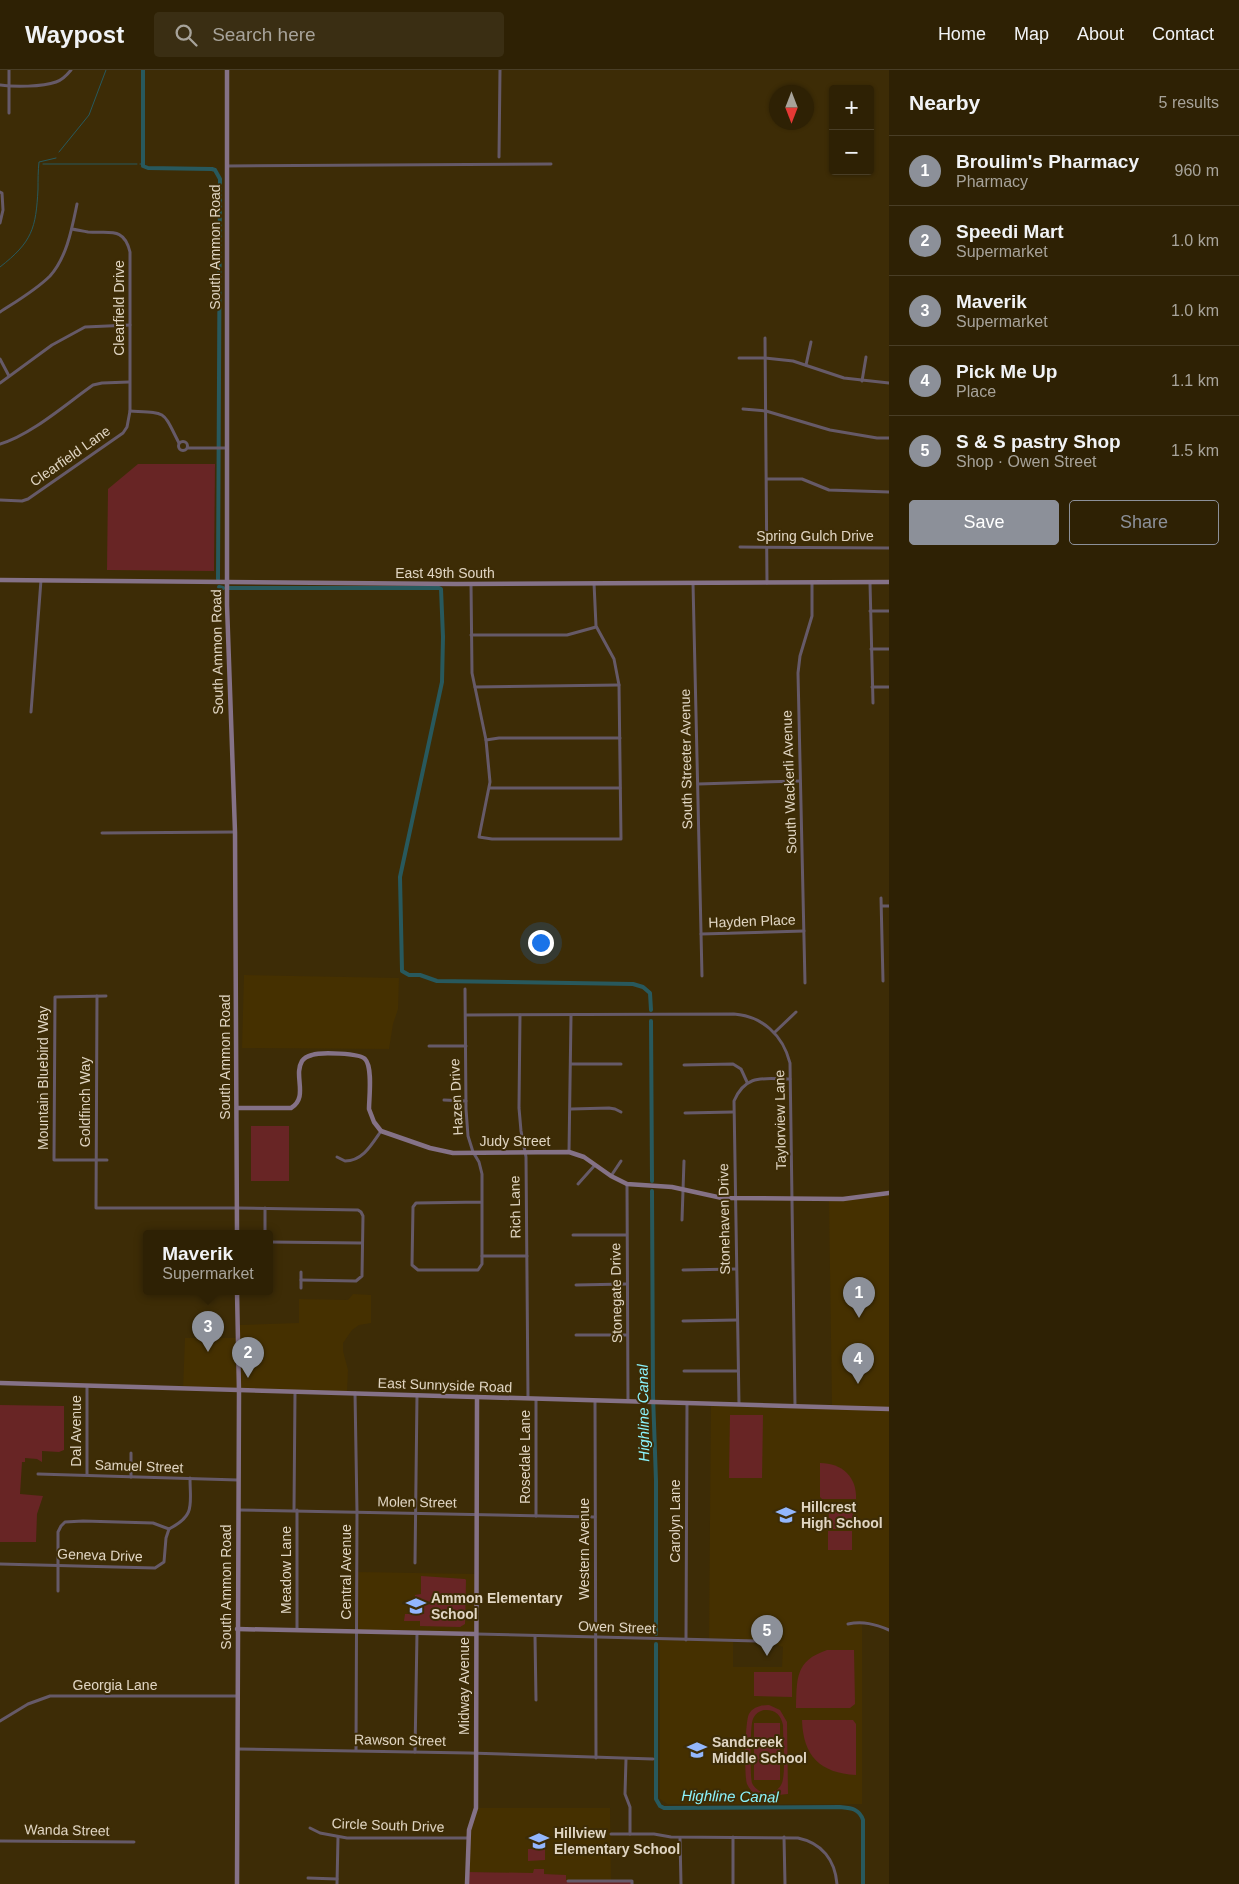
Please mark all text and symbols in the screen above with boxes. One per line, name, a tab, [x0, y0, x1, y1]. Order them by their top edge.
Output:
search box	[154, 12, 504, 57]
text: Waypost	[25, 21, 124, 48]
icon: search	[172, 21, 200, 49]
text: Search here	[212, 24, 316, 45]
text: Home	[938, 24, 986, 44]
text: Map	[1014, 24, 1049, 44]
text: About	[1077, 24, 1124, 44]
text: Contact	[1152, 24, 1214, 44]
north arrow	[769, 85, 814, 130]
map controls	[829, 85, 874, 175]
button: +	[829, 85, 874, 130]
text: Nearby	[909, 91, 980, 114]
text: 5 results	[1159, 94, 1219, 111]
button: −	[829, 130, 874, 175]
text: Broulim's Pharmacy	[956, 151, 1139, 172]
text: 1	[921, 162, 929, 179]
text: 960 m	[1175, 162, 1219, 179]
text: Pharmacy	[956, 173, 1028, 190]
street label: South Ammon Road	[207, 184, 223, 310]
text: Speedi Mart	[956, 221, 1064, 242]
text: 2	[921, 232, 929, 249]
text: 1.0 km	[1171, 232, 1219, 249]
text: Supermarket	[956, 243, 1048, 260]
street label: Clearfield Drive	[111, 260, 127, 356]
text: Maverik	[956, 291, 1027, 312]
text: 3	[921, 302, 929, 319]
text: 1.0 km	[1171, 302, 1219, 319]
text: Supermarket	[956, 313, 1048, 330]
text: Pick Me Up	[956, 361, 1057, 382]
text: 4	[921, 372, 929, 389]
text: 1.1 km	[1171, 372, 1219, 389]
text: Place	[956, 383, 996, 400]
street label: Clearfield Lane	[27, 422, 113, 490]
text: S & S pastry Shop	[956, 431, 1121, 452]
text: 5	[921, 442, 929, 459]
text: 1.5 km	[1171, 442, 1219, 459]
text: Shop · Owen Street	[956, 453, 1097, 470]
button: Save	[909, 500, 1059, 545]
button: Share	[1069, 500, 1219, 545]
street label: Spring Gulch Drive	[756, 528, 874, 544]
street label: East 49th South	[395, 565, 495, 581]
street label: South Ammon Road	[208, 589, 226, 715]
street label: South Streeter Avenue	[677, 688, 695, 829]
street label: South Wackerli Avenue	[778, 710, 800, 854]
street label: Hayden Place	[708, 911, 796, 931]
your location	[528, 930, 554, 956]
street label: South Ammon Road	[217, 994, 233, 1120]
street label: Mountain Bluebird Way	[35, 1006, 51, 1150]
street label: Goldfinch Way	[77, 1057, 93, 1147]
street label: Hazen Drive	[446, 1058, 466, 1136]
street label: Taylorview Lane	[771, 1069, 789, 1170]
street label: Judy Street	[480, 1133, 551, 1149]
street label: Stonehaven Drive	[715, 1163, 733, 1275]
street label: Rich Lane	[506, 1175, 524, 1239]
popup	[143, 1230, 273, 1295]
street label: Stonegate Drive	[607, 1242, 625, 1343]
text: Maverik	[162, 1243, 233, 1264]
text: Supermarket	[162, 1265, 254, 1282]
pin: 1	[843, 1277, 875, 1318]
pin: 3	[192, 1311, 224, 1352]
pin: 2	[232, 1337, 264, 1378]
pin: 4	[842, 1343, 874, 1384]
water label: Highline Canal	[634, 1363, 652, 1462]
street label: East Sunnyside Road	[377, 1375, 513, 1395]
street label: Dal Avenue	[68, 1395, 84, 1467]
street label: Rosedale Lane	[517, 1410, 533, 1504]
street label: Samuel Street	[94, 1456, 184, 1476]
street label: Carolyn Lane	[667, 1479, 683, 1563]
street label: Molen Street	[377, 1493, 457, 1511]
street label: Western Avenue	[576, 1498, 592, 1600]
place label: Hillcrest High School	[801, 1499, 883, 1531]
school or university icon: Hillcrest High School	[775, 1504, 797, 1526]
street label: South Ammon Road	[218, 1524, 234, 1650]
street label: Central Avenue	[338, 1524, 354, 1620]
street label: Meadow Lane	[278, 1526, 294, 1614]
street label: Geneva Drive	[57, 1546, 143, 1564]
place label: Ammon Elementary School	[431, 1590, 563, 1622]
school or university icon: Ammon Elementary School	[405, 1595, 427, 1617]
pin: 5	[751, 1615, 783, 1656]
street label: Owen Street	[578, 1618, 656, 1636]
street label: Midway Avenue	[456, 1637, 472, 1735]
street label: Georgia Lane	[73, 1677, 158, 1693]
street label: Rawson Street	[354, 1731, 446, 1749]
place label: Sandcreek Middle School	[712, 1734, 807, 1766]
school or university icon: Sandcreek Middle School	[686, 1739, 708, 1761]
water label: Highline Canal	[681, 1787, 780, 1805]
street label: Circle South Drive	[331, 1815, 445, 1835]
street label: Wanda Street	[24, 1821, 110, 1839]
place label: Hillview Elementary School	[554, 1825, 680, 1857]
school or university icon: Hillview Elementary School	[528, 1830, 550, 1852]

